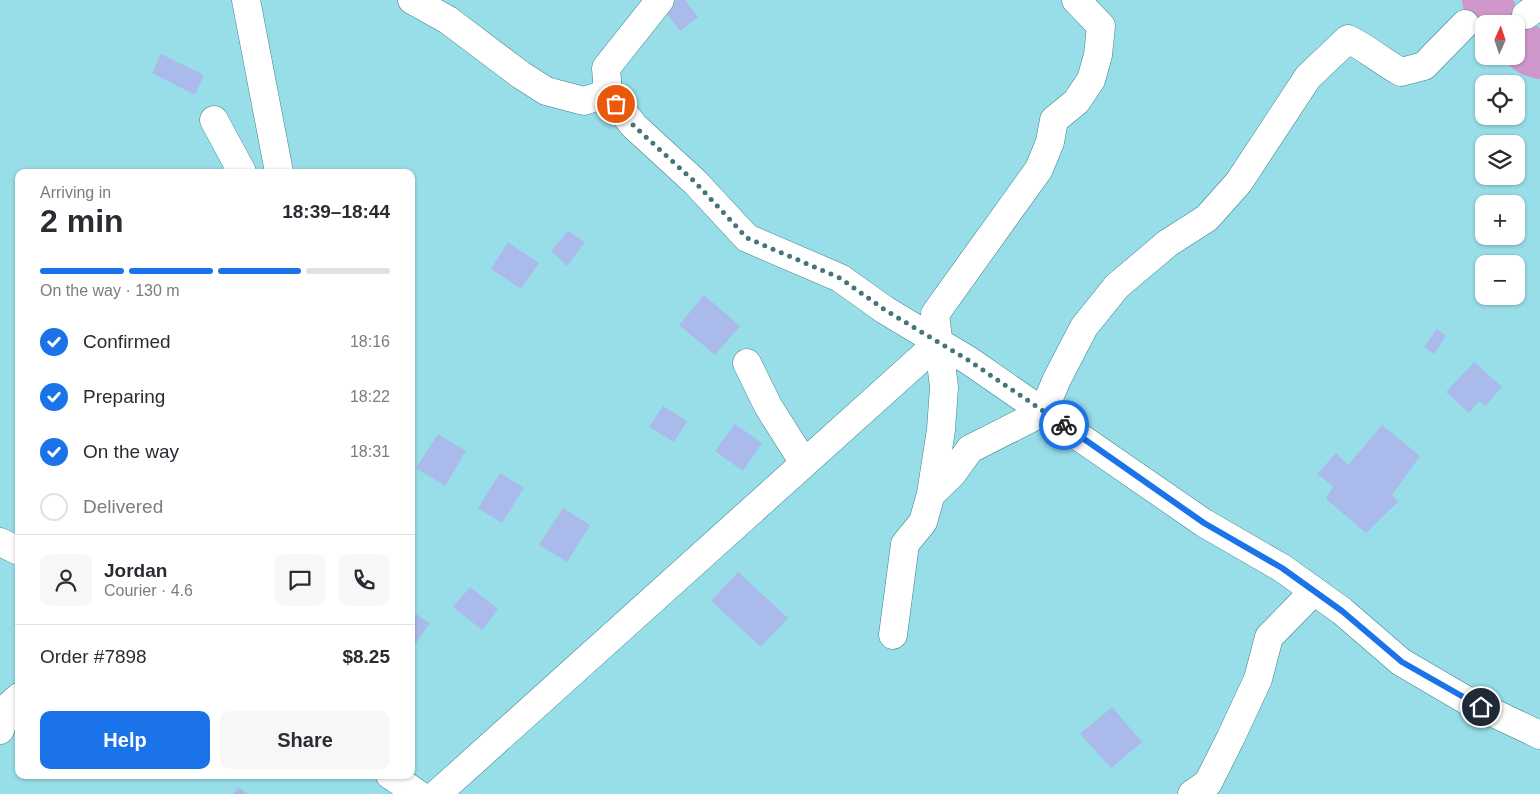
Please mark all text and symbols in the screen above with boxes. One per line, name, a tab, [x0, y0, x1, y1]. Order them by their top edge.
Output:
north arrow	[1475, 15, 1525, 65]
map controls	[1475, 15, 1525, 305]
button: locate	[1475, 75, 1525, 125]
pin	[595, 83, 637, 125]
icon: bag	[602, 90, 630, 118]
button: layers	[1475, 135, 1525, 185]
text: Arriving in	[40, 184, 111, 201]
button: +	[1475, 195, 1525, 245]
text: 18:39–18:44	[282, 201, 390, 222]
text: 2 min	[40, 203, 124, 239]
button: −	[1475, 255, 1525, 305]
text: On the way · 130 m	[40, 282, 180, 299]
icon: check	[40, 328, 68, 356]
text: Confirmed	[83, 331, 171, 352]
text: 18:16	[350, 333, 390, 350]
icon: check	[40, 383, 68, 411]
text: Preparing	[83, 386, 165, 407]
text: 18:22	[350, 388, 390, 405]
courier	[1039, 400, 1089, 450]
icon: bike	[1050, 411, 1078, 439]
icon: check	[40, 438, 68, 466]
text: On the way	[83, 441, 179, 462]
text: 18:31	[350, 443, 390, 460]
text: Delivered	[83, 496, 163, 517]
button: person	[40, 554, 92, 606]
button: chat	[274, 554, 326, 606]
button: phone	[338, 554, 390, 606]
text: Jordan	[104, 560, 167, 581]
text: Courier · 4.6	[104, 582, 193, 599]
text: Order #7898	[40, 646, 147, 667]
text: $8.25	[342, 646, 390, 667]
pin	[1460, 686, 1502, 728]
icon: home	[1467, 693, 1495, 721]
button: Help	[40, 711, 210, 769]
button: Share	[220, 711, 390, 769]

